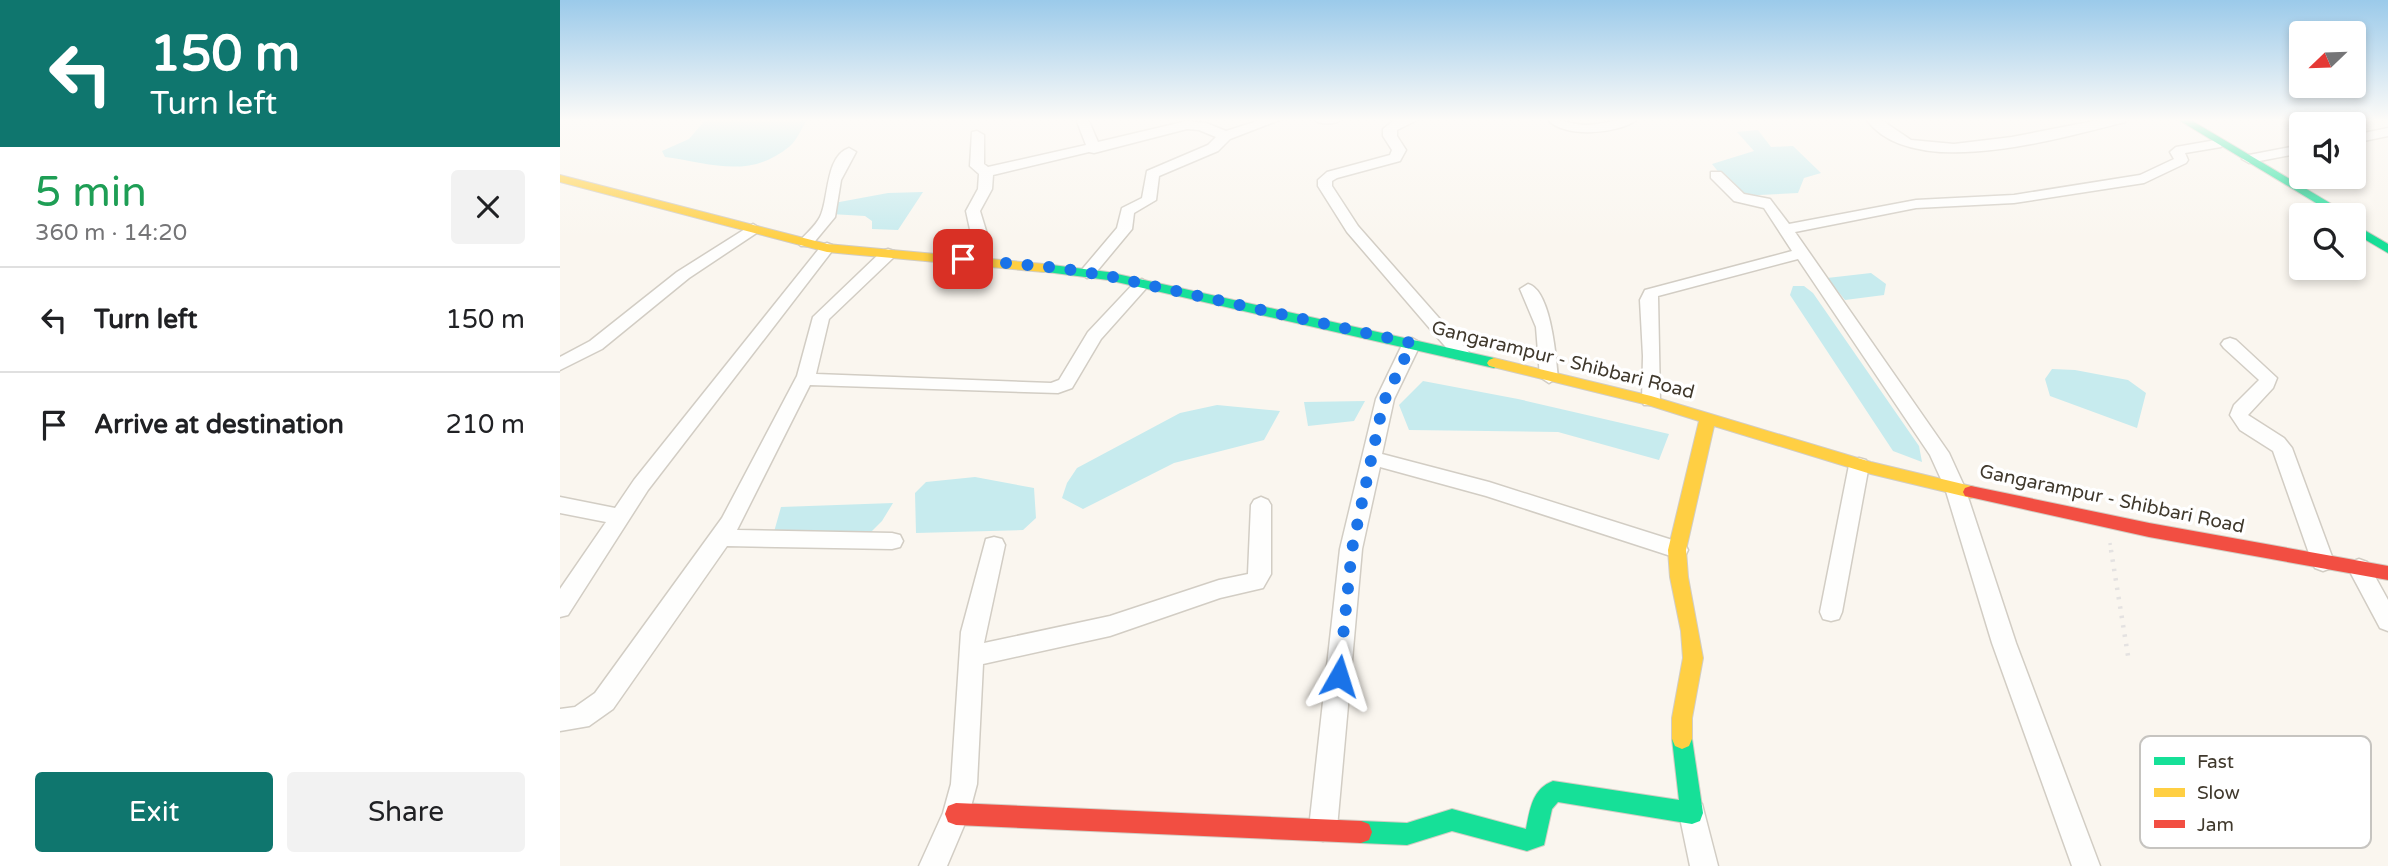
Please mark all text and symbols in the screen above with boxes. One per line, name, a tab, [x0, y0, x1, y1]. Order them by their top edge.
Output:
north arrow	[2289, 21, 2366, 98]
map controls	[2289, 21, 2366, 280]
text: 150 m	[150, 25, 300, 84]
icon: left	[35, 28, 126, 119]
text: Turn left	[150, 85, 277, 123]
button: sound	[2289, 112, 2366, 189]
text: 5 min	[35, 167, 147, 218]
button: close	[451, 170, 525, 244]
button: search	[2289, 203, 2366, 280]
text: 360 m · 14:20	[35, 219, 187, 247]
pin	[933, 229, 993, 289]
icon: arrive	[944, 240, 982, 278]
icon: left	[35, 301, 73, 339]
text: Turn left	[94, 304, 197, 335]
text: 150 m	[445, 304, 525, 335]
street label: Gangarampur - Shibbari Road	[1429, 317, 1697, 403]
icon: arrive	[35, 406, 73, 444]
text: Arrive at destination	[94, 409, 344, 440]
text: 210 m	[445, 409, 525, 440]
street label: Gangarampur - Shibbari Road	[1977, 460, 2247, 538]
position arrow	[1302, 639, 1376, 713]
legend	[2140, 736, 2371, 848]
text: Fast	[2197, 751, 2234, 773]
button: Exit	[35, 772, 273, 852]
button: Share	[287, 772, 525, 852]
text: Slow	[2197, 782, 2240, 804]
text: Jam	[2197, 814, 2234, 836]

